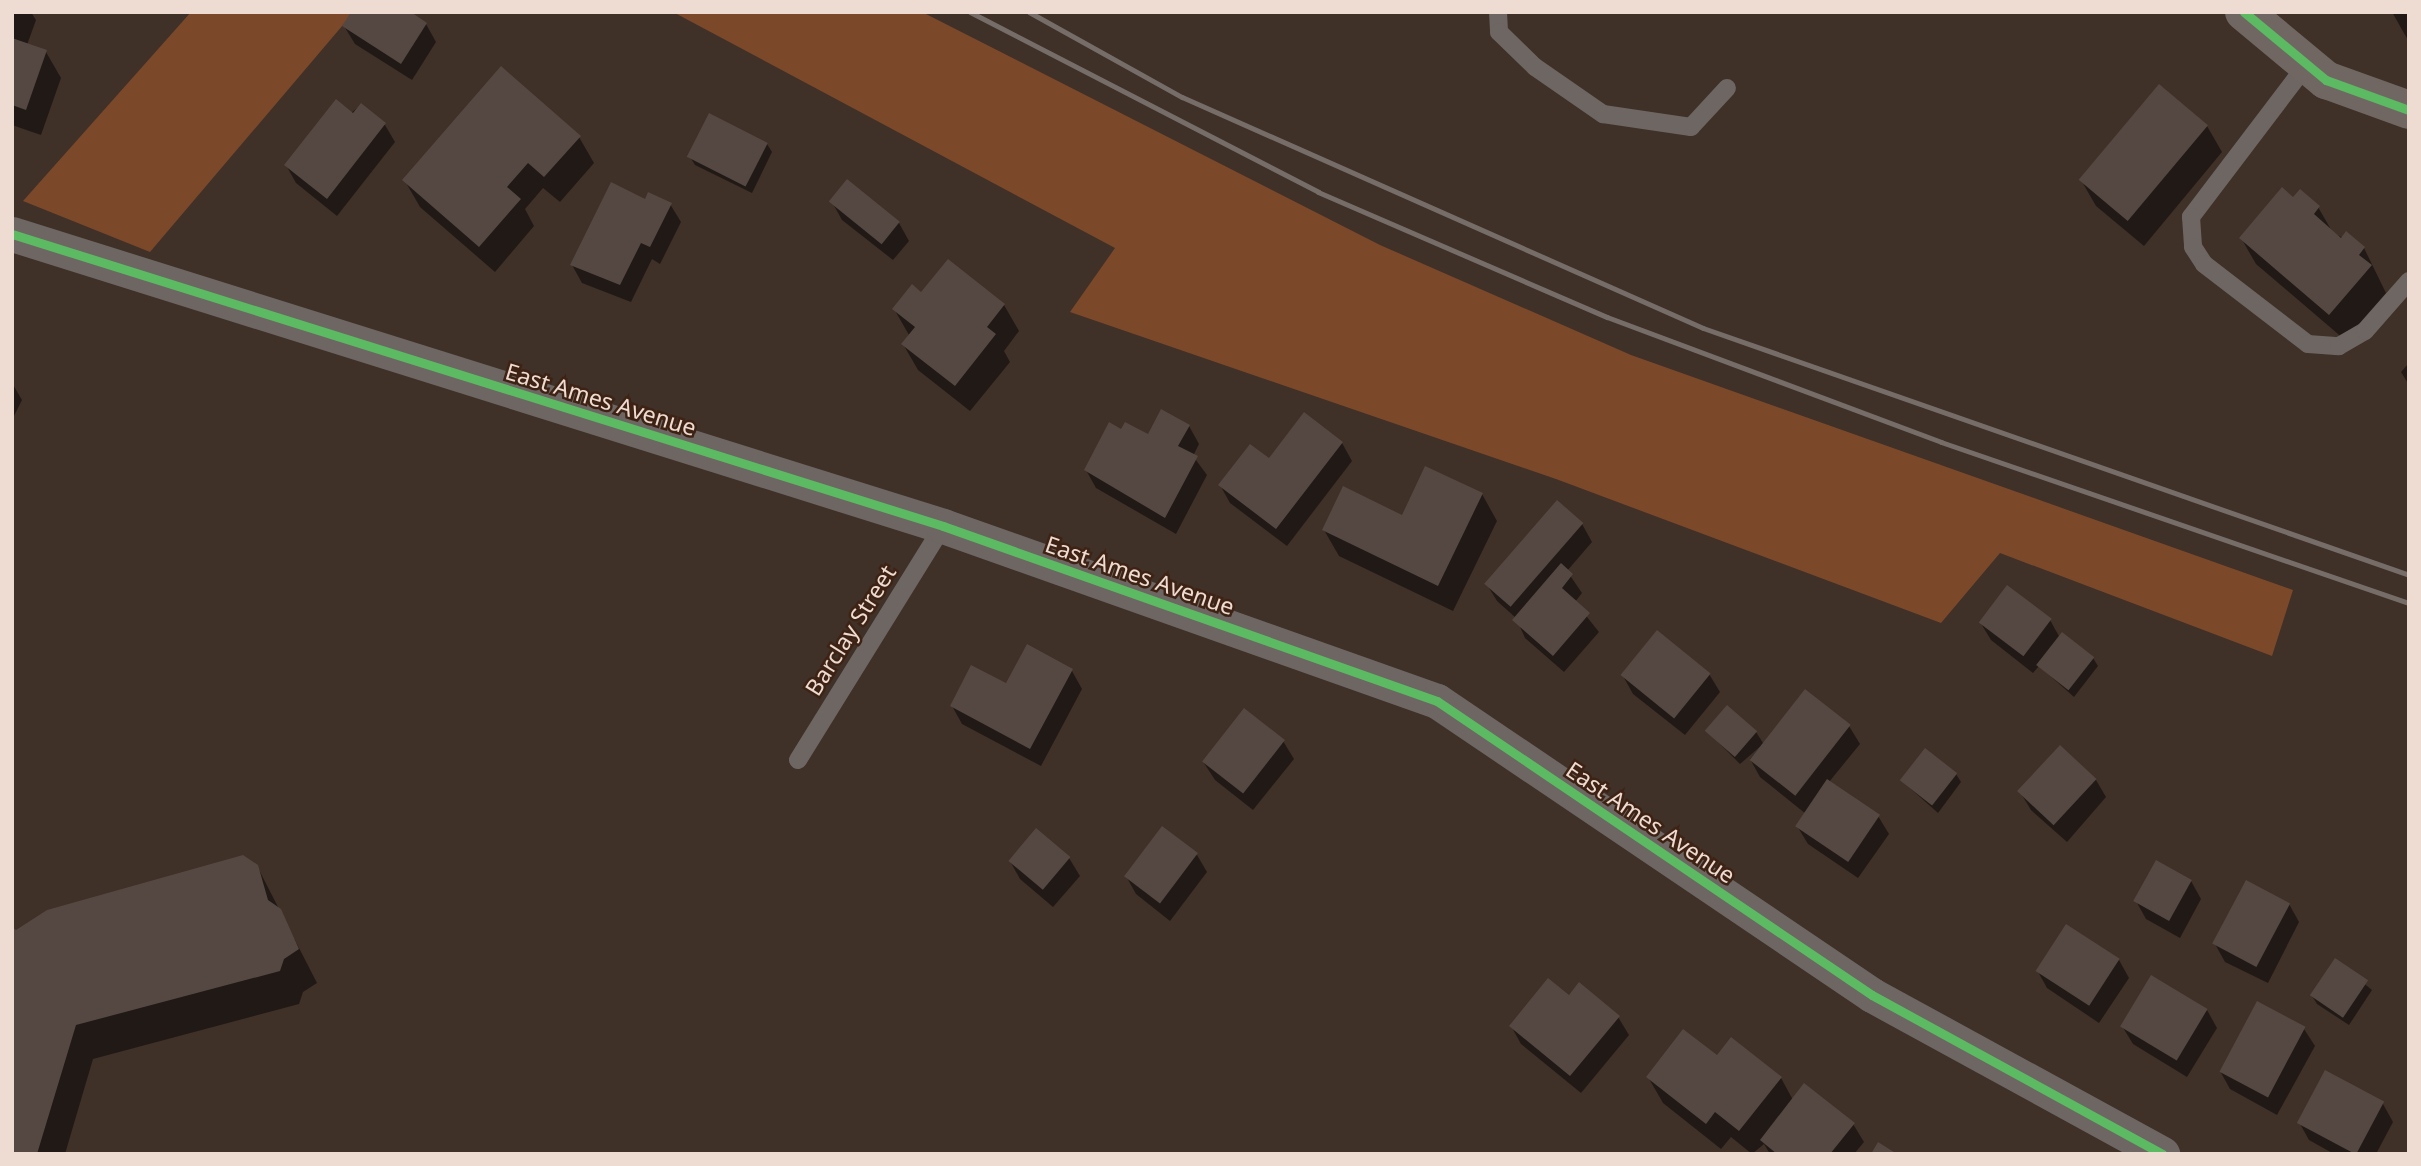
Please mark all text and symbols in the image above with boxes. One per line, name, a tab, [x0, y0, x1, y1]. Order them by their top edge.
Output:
street label: East Ames Avenue	[502, 357, 700, 441]
street label: East Ames Avenue	[1042, 530, 1238, 620]
street label: Barclay Street	[799, 560, 901, 700]
street label: East Ames Avenue	[1561, 755, 1741, 889]

